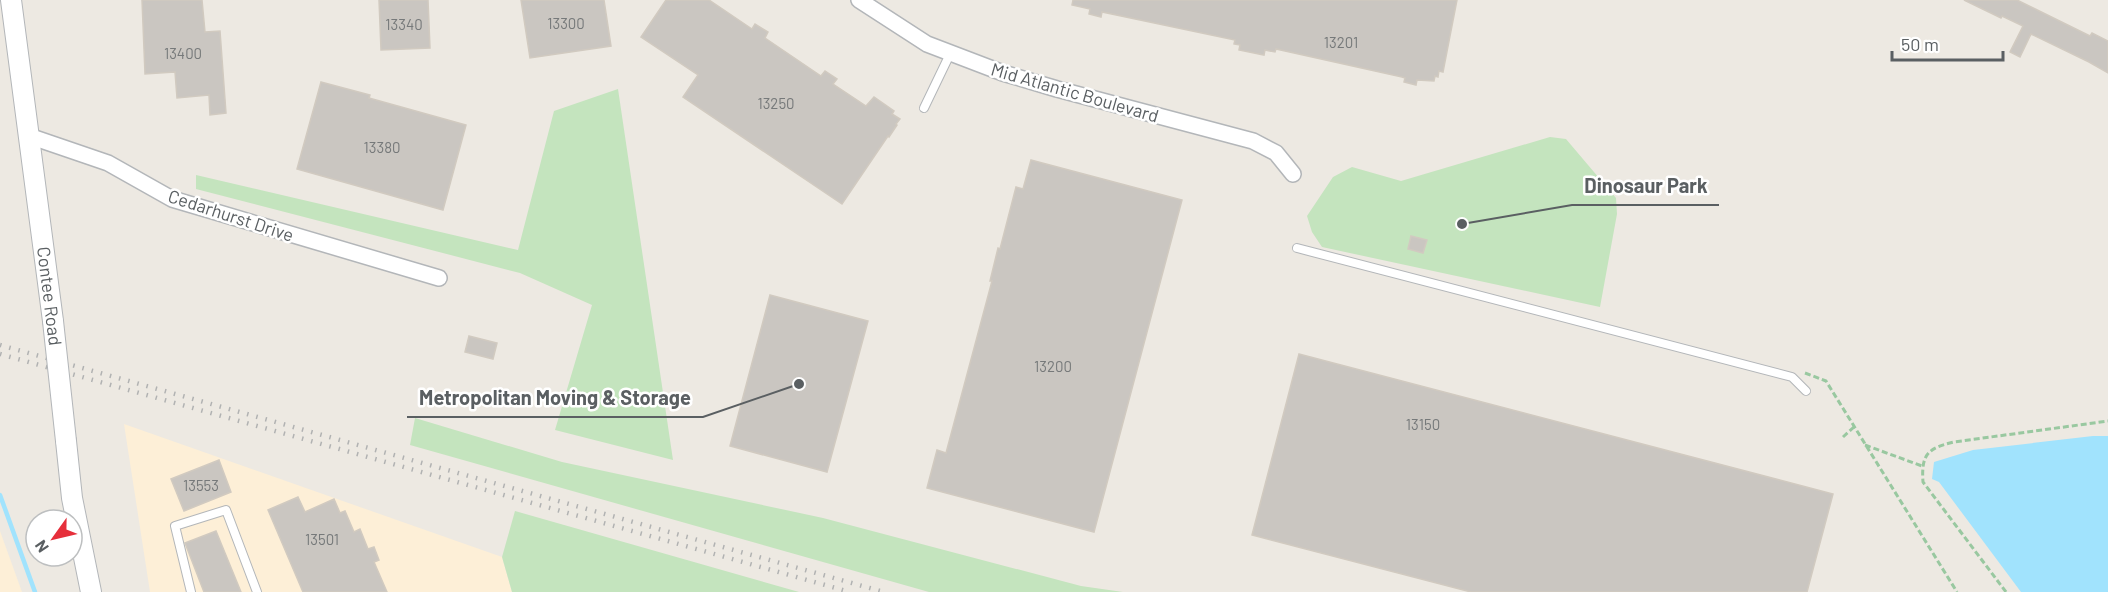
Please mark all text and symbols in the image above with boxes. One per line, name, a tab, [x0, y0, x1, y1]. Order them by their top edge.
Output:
house number: 13300	[547, 14, 585, 32]
house number: 13340	[385, 15, 423, 33]
scale bar	[1892, 24, 2003, 62]
house number: 13201	[1324, 33, 1358, 51]
text: 50 m	[1901, 33, 1939, 55]
house number: 13400	[164, 44, 202, 62]
street label: Mid Atlantic Boulevard	[989, 58, 1161, 126]
house number: 13250	[757, 94, 795, 112]
house number: 13380	[364, 138, 401, 156]
callout: Dinosaur Park	[1572, 167, 1719, 205]
text: Dinosaur Park	[1584, 173, 1708, 197]
street label: Cedarhurst Drive	[165, 184, 297, 246]
street label: Contee Road	[33, 245, 67, 347]
house number: 13200	[1034, 357, 1072, 375]
callout: Metropolitan Moving & Storage	[407, 379, 703, 417]
text: Metropolitan Moving & Storage	[419, 385, 691, 409]
house number: 13150	[1406, 415, 1440, 433]
house number: 13553	[183, 476, 219, 494]
north arrow	[24, 508, 84, 568]
house number: 13501	[305, 530, 339, 548]
text: N	[30, 537, 52, 556]

